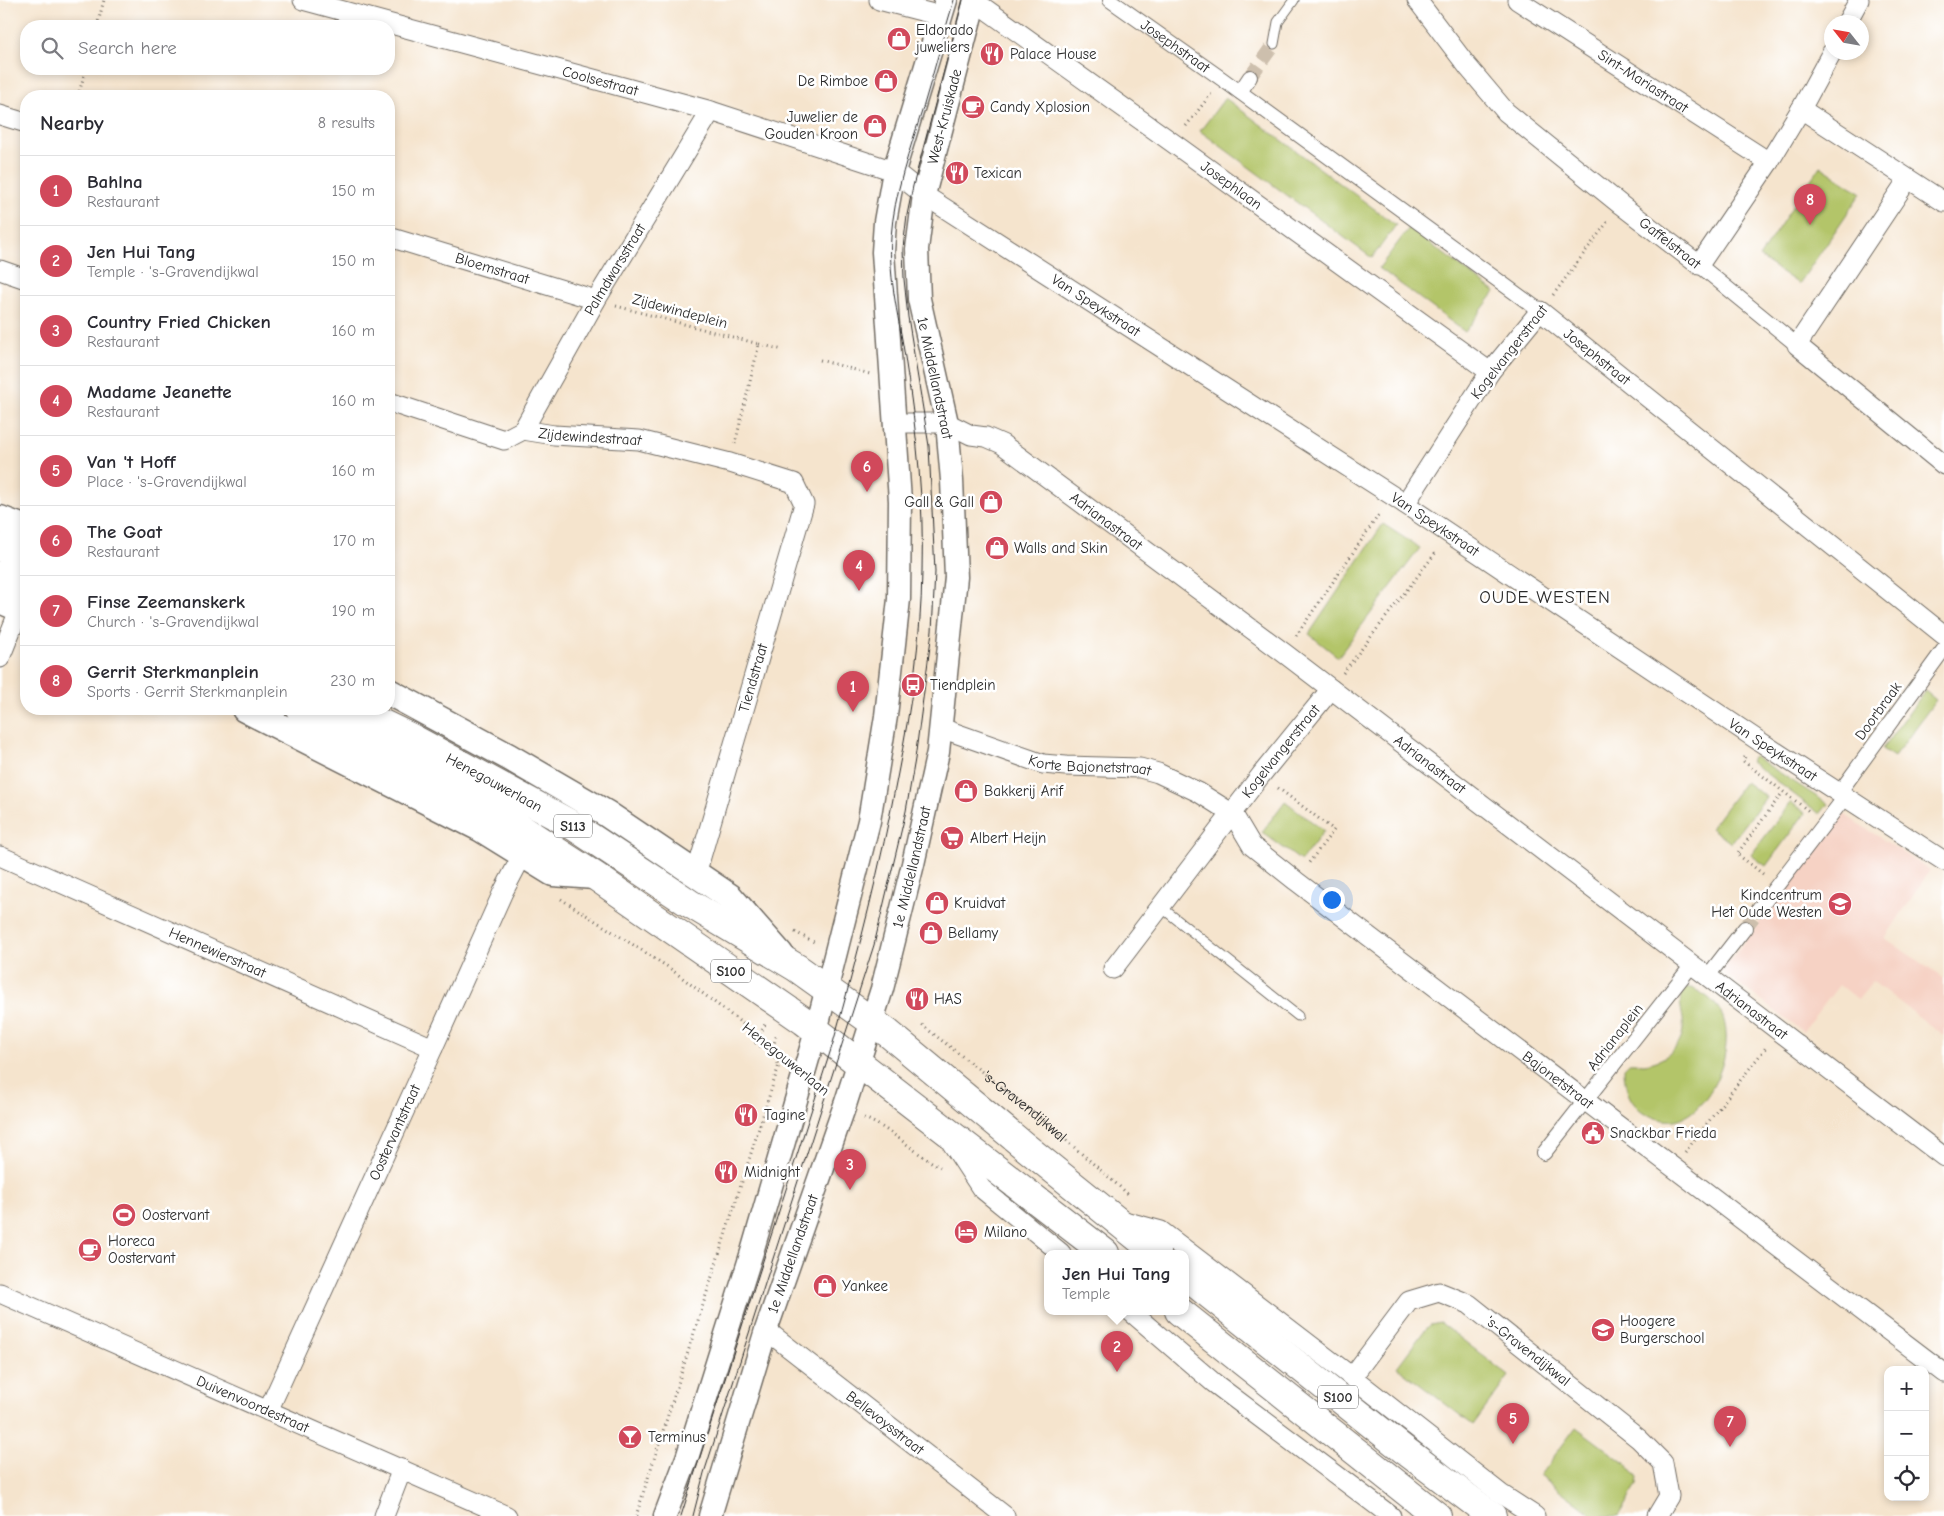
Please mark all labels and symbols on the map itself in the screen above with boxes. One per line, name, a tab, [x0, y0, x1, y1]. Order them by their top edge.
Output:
north arrow	[1824, 15, 1869, 60]
street label: Josephstraat	[1137, 16, 1214, 77]
place label: Eldorado juweliers	[914, 21, 974, 56]
shop icon: Eldorado juweliers	[886, 26, 912, 52]
restaurant icon: Palace House	[979, 41, 1005, 67]
place label: Palace House	[1010, 45, 1097, 63]
street label: Sint-Mariastraat	[1595, 45, 1692, 117]
street label: Coolsestraat	[560, 62, 641, 100]
street label: West-Kruiskade	[923, 66, 966, 166]
shop icon: De Rimboe	[873, 68, 899, 94]
place label: De Rimboe	[798, 72, 868, 90]
cafe icon: Candy Xplosion	[960, 94, 986, 120]
place label: Candy Xplosion	[990, 98, 1090, 116]
place label: Juwelier de Gouden Kroon	[765, 108, 858, 143]
shop icon: Juwelier de Gouden Kroon	[862, 113, 888, 139]
street label: Josephlaan	[1197, 157, 1266, 213]
restaurant icon: Texican	[944, 160, 970, 186]
place label: Texican	[974, 164, 1022, 182]
pin: 8	[1794, 184, 1826, 225]
street label: Gaffelstraat	[1636, 213, 1705, 273]
street label: Palmdwarsstraat	[580, 220, 650, 318]
street label: Bloemstraat	[453, 249, 532, 288]
street label: Van Speykstraat	[1048, 270, 1144, 341]
street label: Zijdewindeplein	[630, 290, 730, 332]
street label: Kogelvangerstraat	[1467, 301, 1552, 403]
street label: 1e Middellandstraat	[913, 315, 957, 441]
street label: Josephstraat	[1560, 325, 1635, 389]
street label: Zijdewindestraat	[537, 424, 644, 450]
pin: 6	[851, 451, 883, 492]
street label: Adrianastraat	[1066, 488, 1147, 554]
street label: Van Speykstraat	[1388, 488, 1483, 561]
shop icon: Gall & Gall	[978, 489, 1004, 515]
place label: Gall & Gall	[904, 493, 974, 511]
shop icon: Walls and Skin	[984, 535, 1010, 561]
place label: Walls and Skin	[1014, 539, 1108, 557]
pin: 4	[843, 550, 875, 591]
district label: OUDE WESTEN	[1479, 587, 1611, 608]
street label: Tiendstraat	[735, 641, 772, 715]
pin: 1	[837, 671, 869, 712]
bus stop icon: Tiendplein	[900, 672, 926, 698]
place label: Tiendplein	[930, 676, 995, 694]
street label: Doorbraak	[1851, 678, 1906, 744]
street label: Kogelvangerstraat	[1238, 700, 1324, 801]
street label: Van Speykstraat	[1725, 714, 1821, 786]
street label: Adrianastraat	[1390, 731, 1470, 798]
street label: Henegouwerlaan	[443, 749, 545, 816]
street label: Korte Bajonetstraat	[1026, 751, 1154, 780]
shop icon: Bakkerij Arif	[953, 778, 979, 804]
place label: Bakkerij Arif	[984, 782, 1064, 800]
street label: 1e Middellandstraat	[888, 804, 935, 930]
road number: S113	[554, 814, 592, 838]
supermarket icon: Albert Heijn	[939, 825, 965, 851]
place label: Albert Heijn	[970, 829, 1046, 847]
place label: Kindcentrum Het Oude Westen	[1711, 886, 1822, 921]
your location	[1319, 887, 1345, 913]
shop icon: Kruidvat	[924, 890, 950, 916]
school or university icon: Kindcentrum Het Oude Westen	[1827, 891, 1853, 917]
place label: Kruidvat	[954, 894, 1006, 912]
shop icon: Bellamy	[918, 920, 944, 946]
street label: Hennewierstraat	[166, 923, 270, 982]
place label: Bellamy	[948, 924, 999, 942]
road number: S100	[711, 959, 751, 982]
street label: Adrianastraat	[1712, 977, 1792, 1044]
restaurant icon: HAS	[904, 986, 930, 1012]
place label: HAS	[934, 990, 962, 1008]
street label: Adrianaplein	[1583, 1000, 1647, 1074]
street label: Henegouwerlaan	[739, 1018, 833, 1100]
street label: Bajonetstraat	[1519, 1047, 1598, 1113]
street label: 's-Gravendijkwal	[979, 1067, 1071, 1146]
street label: Oostervantstraat	[365, 1081, 425, 1183]
restaurant icon: Tagine	[733, 1102, 759, 1128]
place label: Tagine	[764, 1106, 806, 1124]
public building icon: Snackbar Frieda	[1580, 1120, 1606, 1146]
place label: Snackbar Frieda	[1610, 1124, 1717, 1142]
pin: 3	[834, 1149, 866, 1190]
restaurant icon: Midnight	[713, 1159, 739, 1185]
place label: Midnight	[744, 1163, 801, 1181]
street label: 1e Middellandstraat	[764, 1191, 822, 1316]
sports icon: Oostervant	[111, 1202, 137, 1228]
place label: Oostervant	[142, 1206, 210, 1224]
hotel icon: Milano	[953, 1219, 979, 1245]
place label: Milano	[984, 1223, 1027, 1241]
place label: Horeca Oostervant	[108, 1232, 176, 1267]
cafe icon: Horeca Oostervant	[77, 1237, 103, 1263]
shop icon: Yankee	[812, 1273, 838, 1299]
place label: Yankee	[842, 1277, 889, 1295]
street label: 's-Gravendijkwal	[1482, 1312, 1574, 1390]
place label: Hoogere Burgerschool	[1620, 1312, 1705, 1347]
school or university icon: Hoogere Burgerschool	[1590, 1317, 1616, 1343]
pin: 2	[1101, 1331, 1133, 1372]
street label: Duivenvoordestraat	[194, 1371, 312, 1437]
road number: S100	[1318, 1385, 1358, 1408]
street label: Bellevoysstraat	[843, 1387, 928, 1459]
pin: 5	[1497, 1403, 1529, 1444]
pin: 7	[1714, 1406, 1746, 1447]
bar icon: Terminus	[617, 1424, 643, 1450]
place label: Terminus	[648, 1428, 706, 1446]

